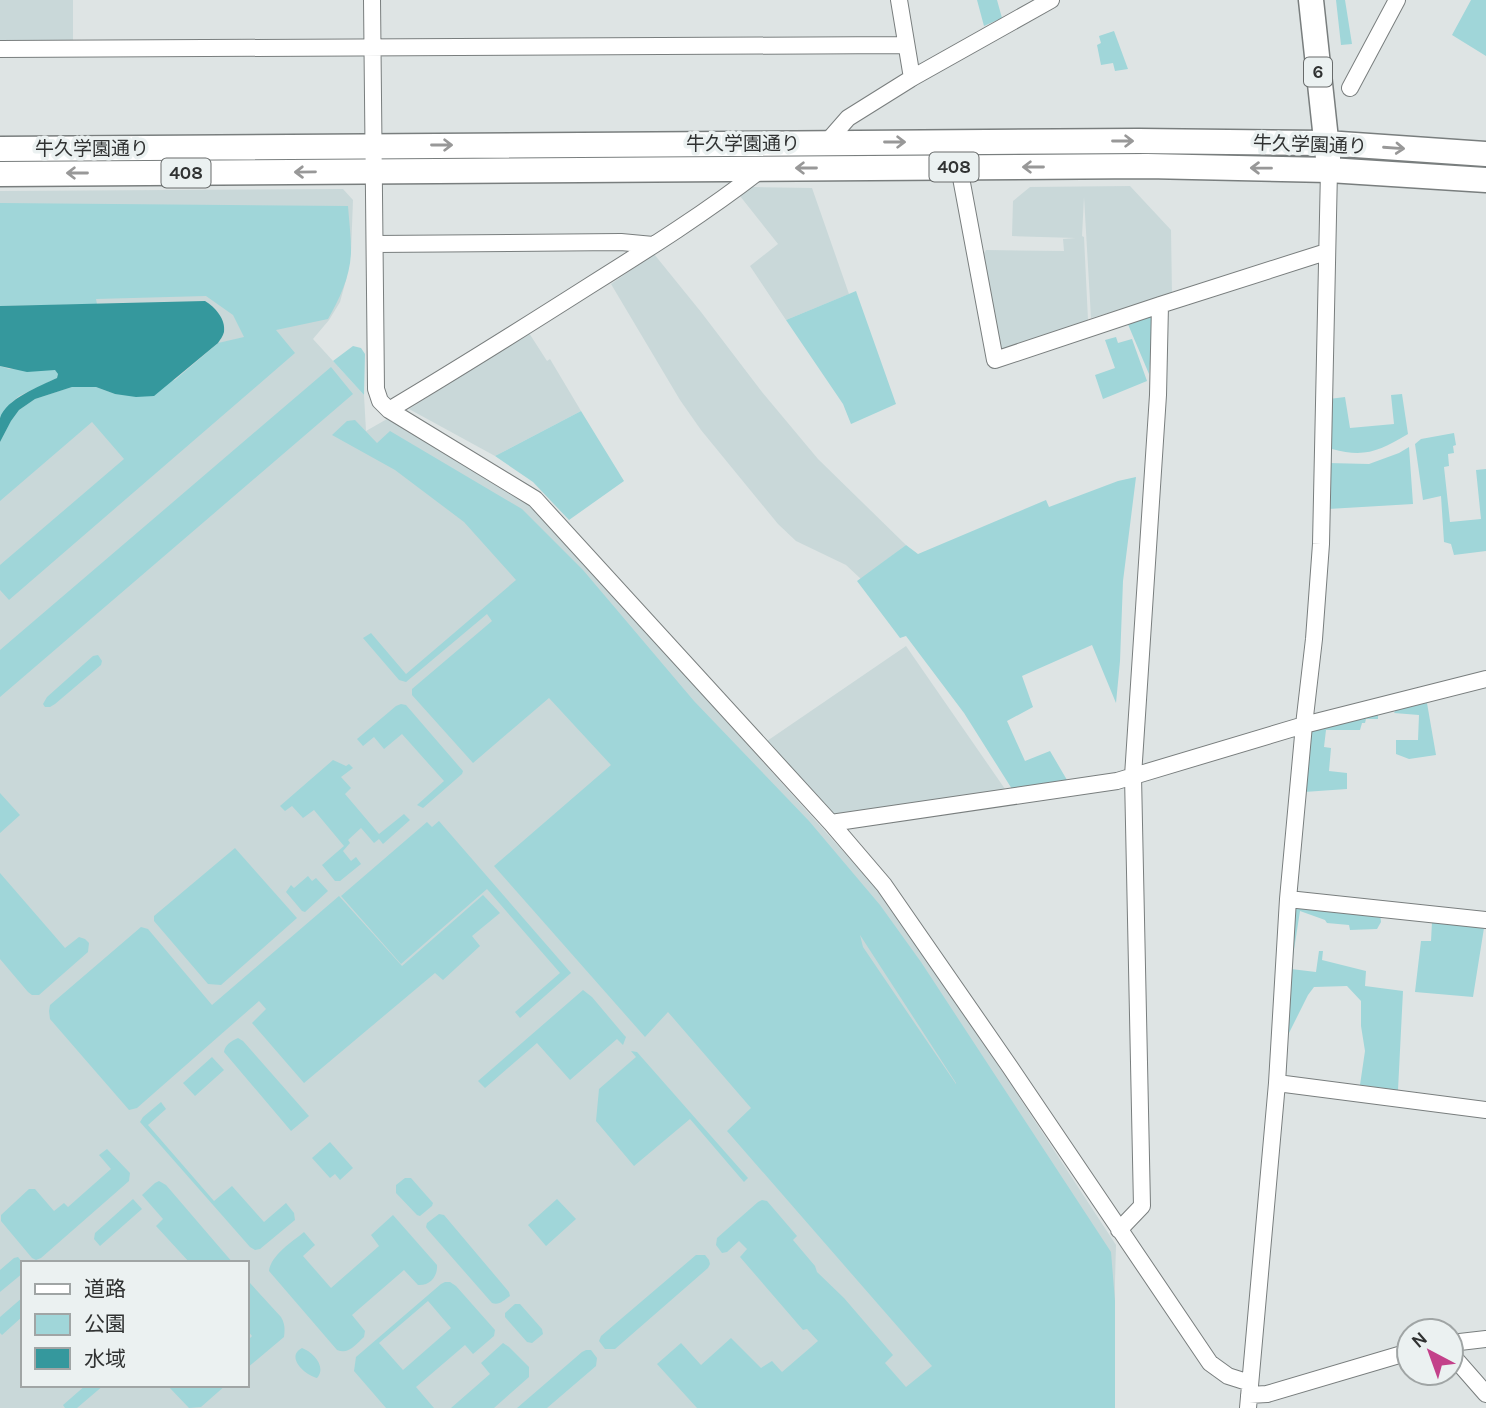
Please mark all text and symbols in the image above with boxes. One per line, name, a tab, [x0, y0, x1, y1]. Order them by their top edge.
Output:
road number: 6	[1304, 58, 1332, 86]
street label: 牛久学園通り	[1253, 132, 1367, 158]
street label: 牛久学園通り	[686, 133, 800, 155]
one-way arrow	[1111, 134, 1134, 148]
one-way arrow	[884, 135, 907, 149]
street label: 牛久学園通り	[35, 138, 149, 160]
one-way arrow	[430, 138, 453, 152]
one-way arrow	[1383, 141, 1406, 154]
road number: 408	[930, 152, 978, 182]
road number: 408	[162, 158, 210, 188]
one-way arrow	[1022, 160, 1045, 174]
one-way arrow	[794, 161, 817, 175]
one-way arrow	[1249, 161, 1272, 175]
one-way arrow	[293, 165, 316, 179]
one-way arrow	[66, 166, 89, 180]
legend	[21, 1261, 248, 1387]
text: 道路	[84, 1277, 126, 1301]
text: 公園	[84, 1312, 126, 1336]
north arrow	[1395, 1317, 1465, 1387]
text: N	[1407, 1327, 1432, 1353]
text: 水域	[84, 1347, 126, 1371]

